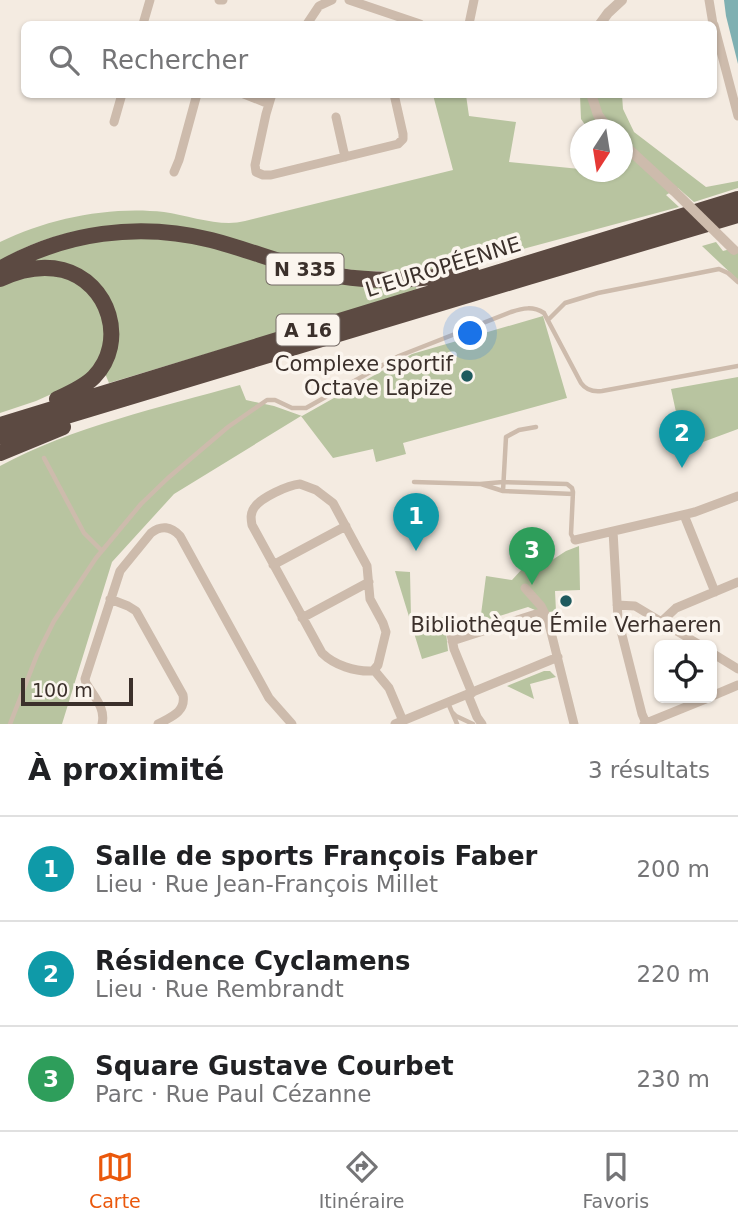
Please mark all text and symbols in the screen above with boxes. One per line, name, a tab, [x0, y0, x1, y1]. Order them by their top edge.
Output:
search box	[21, 21, 717, 98]
icon: search	[45, 41, 83, 79]
text: Rechercher	[101, 45, 248, 75]
north arrow	[570, 119, 633, 182]
street label: L'EUROPÉENNE	[362, 231, 524, 302]
road number: N 335	[266, 254, 344, 284]
road number: A 16	[276, 314, 340, 346]
your location	[453, 316, 487, 350]
place label: Complexe sportif Octave Lapize	[275, 352, 454, 400]
marker: Complexe sportif Octave Lapize	[459, 368, 475, 384]
pin: 2	[659, 410, 705, 468]
pin: 1	[393, 493, 439, 551]
pin: 3	[509, 527, 555, 585]
marker: Bibliothèque Émile Verhaeren	[558, 593, 574, 609]
place label: Bibliothèque Émile Verhaeren	[410, 612, 722, 637]
map controls	[654, 640, 717, 703]
button: locate	[654, 640, 717, 703]
scale bar	[21, 675, 133, 707]
text: 100 m	[32, 679, 93, 701]
text: À proximité	[28, 752, 224, 787]
text: 3 résultats	[588, 757, 710, 783]
text: Salle de sports François Faber	[95, 841, 537, 871]
text: 1	[43, 856, 59, 882]
text: 200 m	[636, 856, 710, 882]
text: Lieu · Rue Jean-François Millet	[95, 871, 438, 897]
text: Résidence Cyclamens	[95, 946, 411, 976]
text: 2	[43, 961, 59, 987]
text: 220 m	[636, 961, 710, 987]
text: Lieu · Rue Rembrandt	[95, 976, 344, 1002]
text: Square Gustave Courbet	[95, 1051, 454, 1081]
text: 3	[43, 1066, 59, 1092]
text: 230 m	[636, 1066, 710, 1092]
text: Parc · Rue Paul Cézanne	[95, 1081, 371, 1107]
tab: Carte	[89, 1148, 141, 1212]
tab: Itinéraire	[319, 1148, 405, 1212]
tab: Favoris	[582, 1148, 649, 1212]

